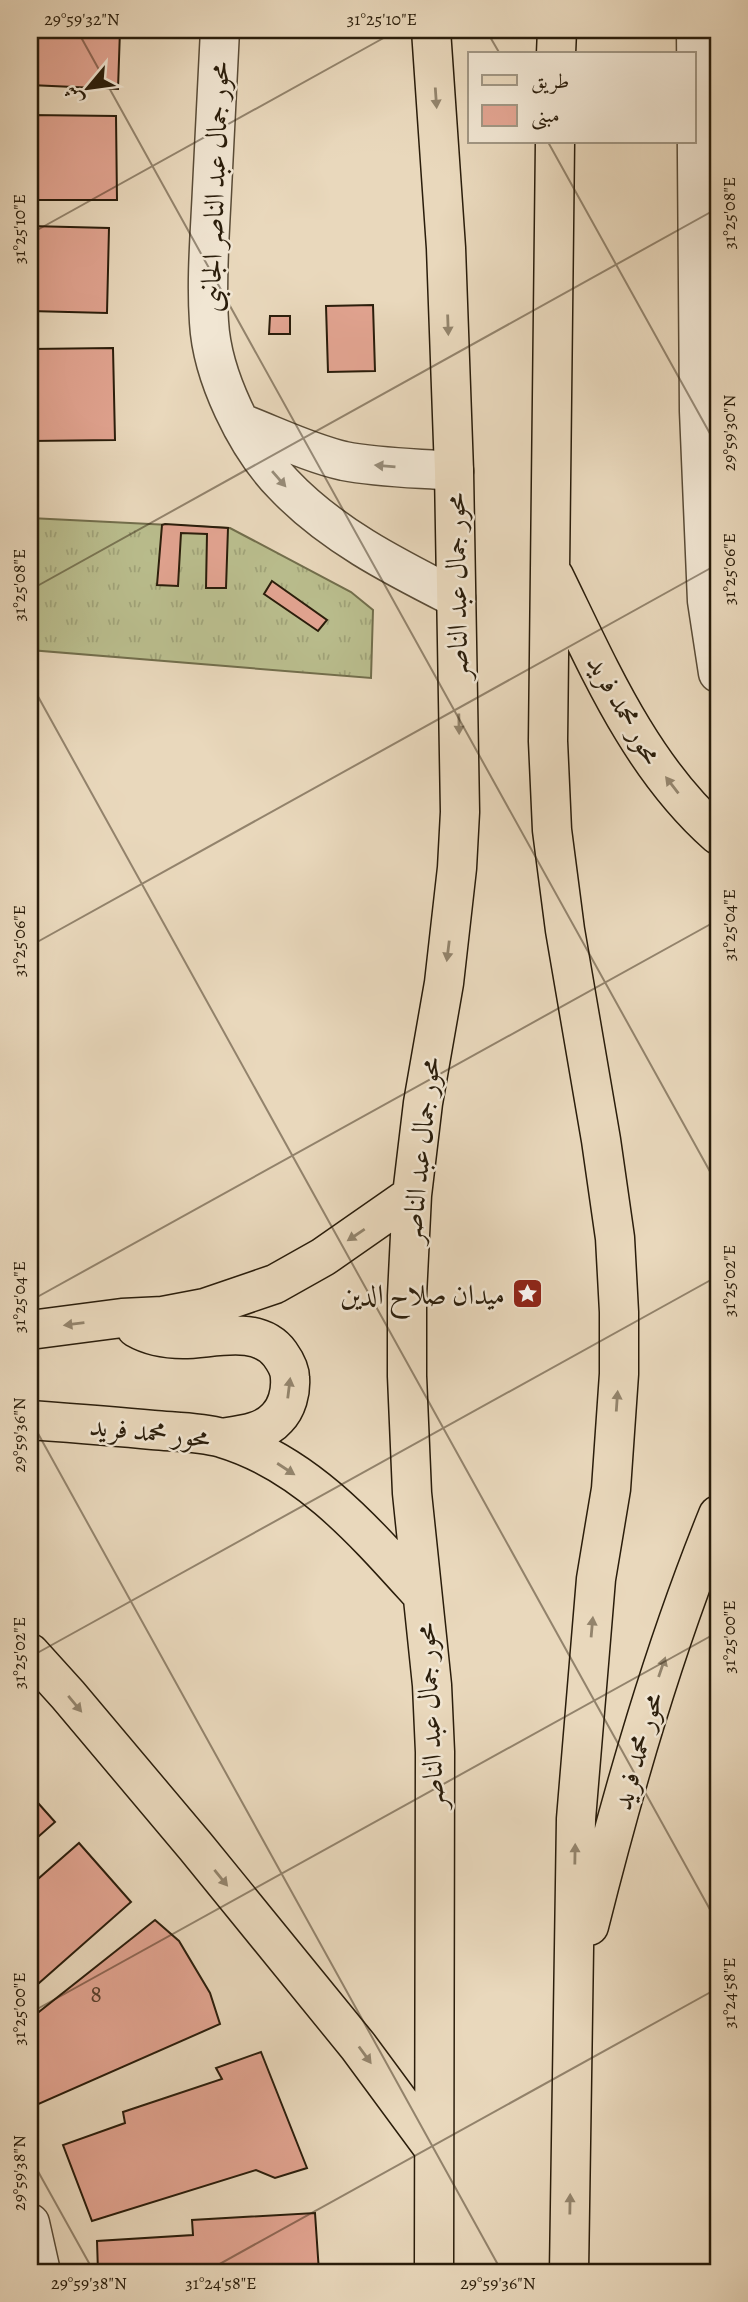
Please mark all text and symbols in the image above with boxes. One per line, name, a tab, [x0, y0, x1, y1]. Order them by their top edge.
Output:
text: 29°59'32"N	[44, 7, 120, 31]
text: 31°25'10"E	[347, 7, 417, 31]
north arrow	[52, 52, 122, 122]
legend	[468, 52, 696, 144]
street label: محور جمال عبد الناصر الجانبى	[192, 61, 239, 313]
text: طريق	[531, 67, 569, 95]
text: ش	[58, 81, 90, 110]
one-way arrow	[430, 87, 441, 109]
text: مبنى	[531, 101, 560, 130]
text: 31°25'08"E	[717, 177, 741, 249]
text: 31°25'10"E	[7, 194, 31, 264]
one-way arrow	[443, 314, 454, 336]
text: 29°59'30"N	[717, 395, 741, 471]
one-way arrow	[374, 460, 396, 471]
one-way arrow	[271, 470, 287, 488]
street label: محور جمال عبد الناصر	[436, 493, 478, 682]
text: 31°25'06"E	[717, 533, 741, 605]
text: 31°25'08"E	[7, 549, 31, 621]
street label: محور محمد فريد	[577, 648, 671, 771]
one-way arrow	[453, 713, 465, 735]
one-way arrow	[664, 777, 679, 795]
text: 31°25'04"E	[717, 889, 741, 961]
text: 31°25'06"E	[7, 905, 31, 977]
one-way arrow	[442, 940, 453, 962]
street label: محور جمال عبد الناصر	[392, 1056, 450, 1248]
one-way arrow	[347, 1228, 365, 1242]
text: 31°25'02"E	[717, 1245, 741, 1317]
text: 31°25'04"E	[7, 1261, 31, 1333]
place label: ميدان صلاح الدين	[340, 1276, 505, 1320]
place icon: ميدان صلاح الدين	[511, 1277, 545, 1311]
one-way arrow	[63, 1319, 85, 1330]
one-way arrow	[283, 1377, 294, 1399]
one-way arrow	[612, 1390, 623, 1412]
text: 29°59'36"N	[7, 1397, 31, 1473]
street label: محور محمد فريد	[88, 1407, 212, 1457]
one-way arrow	[277, 1462, 295, 1476]
text: 31°25'00"E	[717, 1600, 741, 1674]
one-way arrow	[587, 1616, 598, 1638]
text: 31°25'02"E	[7, 1617, 31, 1689]
street label: محور جمال عبد الناصر	[406, 1622, 454, 1813]
one-way arrow	[657, 1656, 668, 1677]
street label: محور محمد فريد	[603, 1688, 673, 1815]
one-way arrow	[67, 1695, 82, 1712]
one-way arrow	[569, 1843, 581, 1865]
one-way arrow	[213, 1870, 228, 1887]
text: 31°24'58"E	[717, 1957, 741, 2029]
text: 31°25'00"E	[7, 1972, 31, 2046]
house number: 8	[90, 1978, 102, 2010]
one-way arrow	[357, 2046, 371, 2064]
text: 29°59'38"N	[7, 2135, 31, 2211]
one-way arrow	[564, 2193, 576, 2215]
text: 29°59'38"N	[51, 2271, 127, 2295]
text: 31°24'58"E	[185, 2271, 257, 2295]
text: 29°59'36"N	[460, 2271, 536, 2295]

